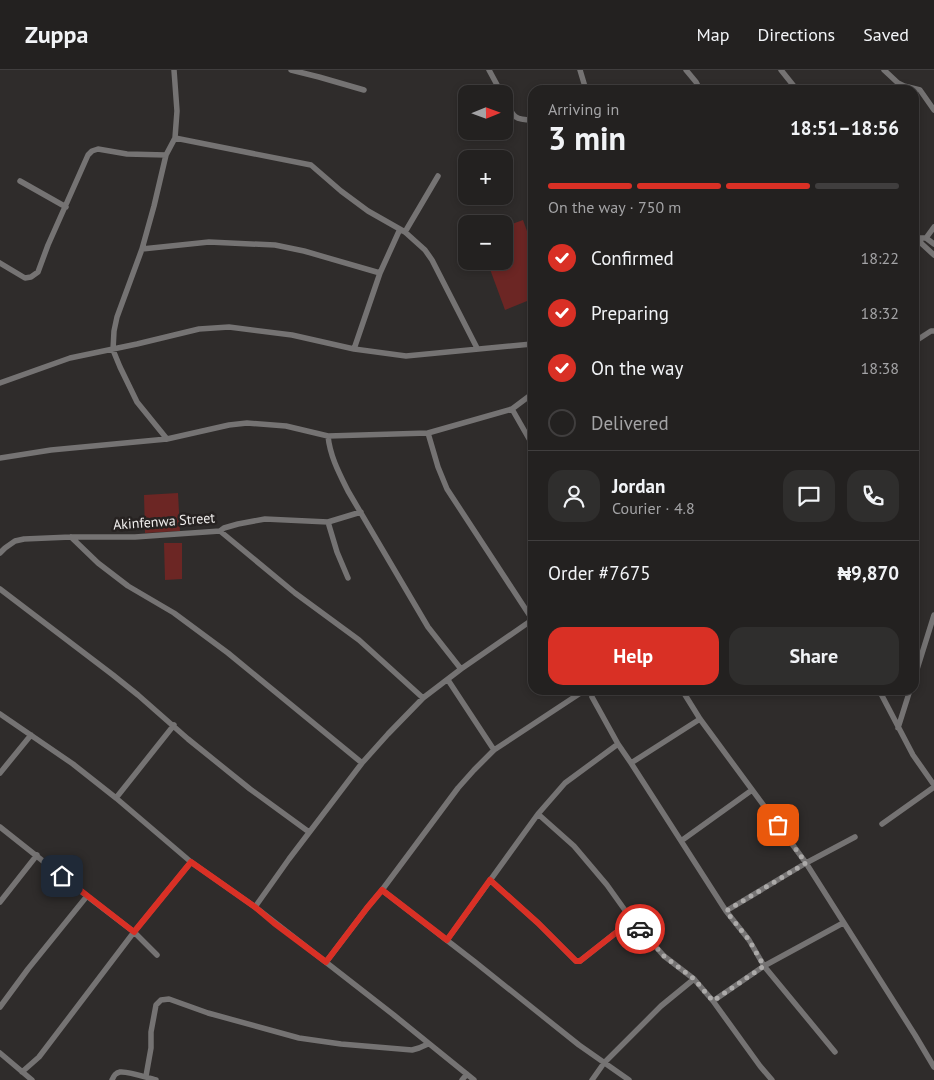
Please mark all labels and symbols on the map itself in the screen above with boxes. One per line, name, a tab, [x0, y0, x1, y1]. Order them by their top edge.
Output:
north arrow	[458, 85, 512, 140]
street label: Akinfenwa Street	[112, 508, 216, 534]
pin	[757, 804, 799, 846]
pin	[41, 855, 83, 897]
courier	[615, 904, 665, 954]

